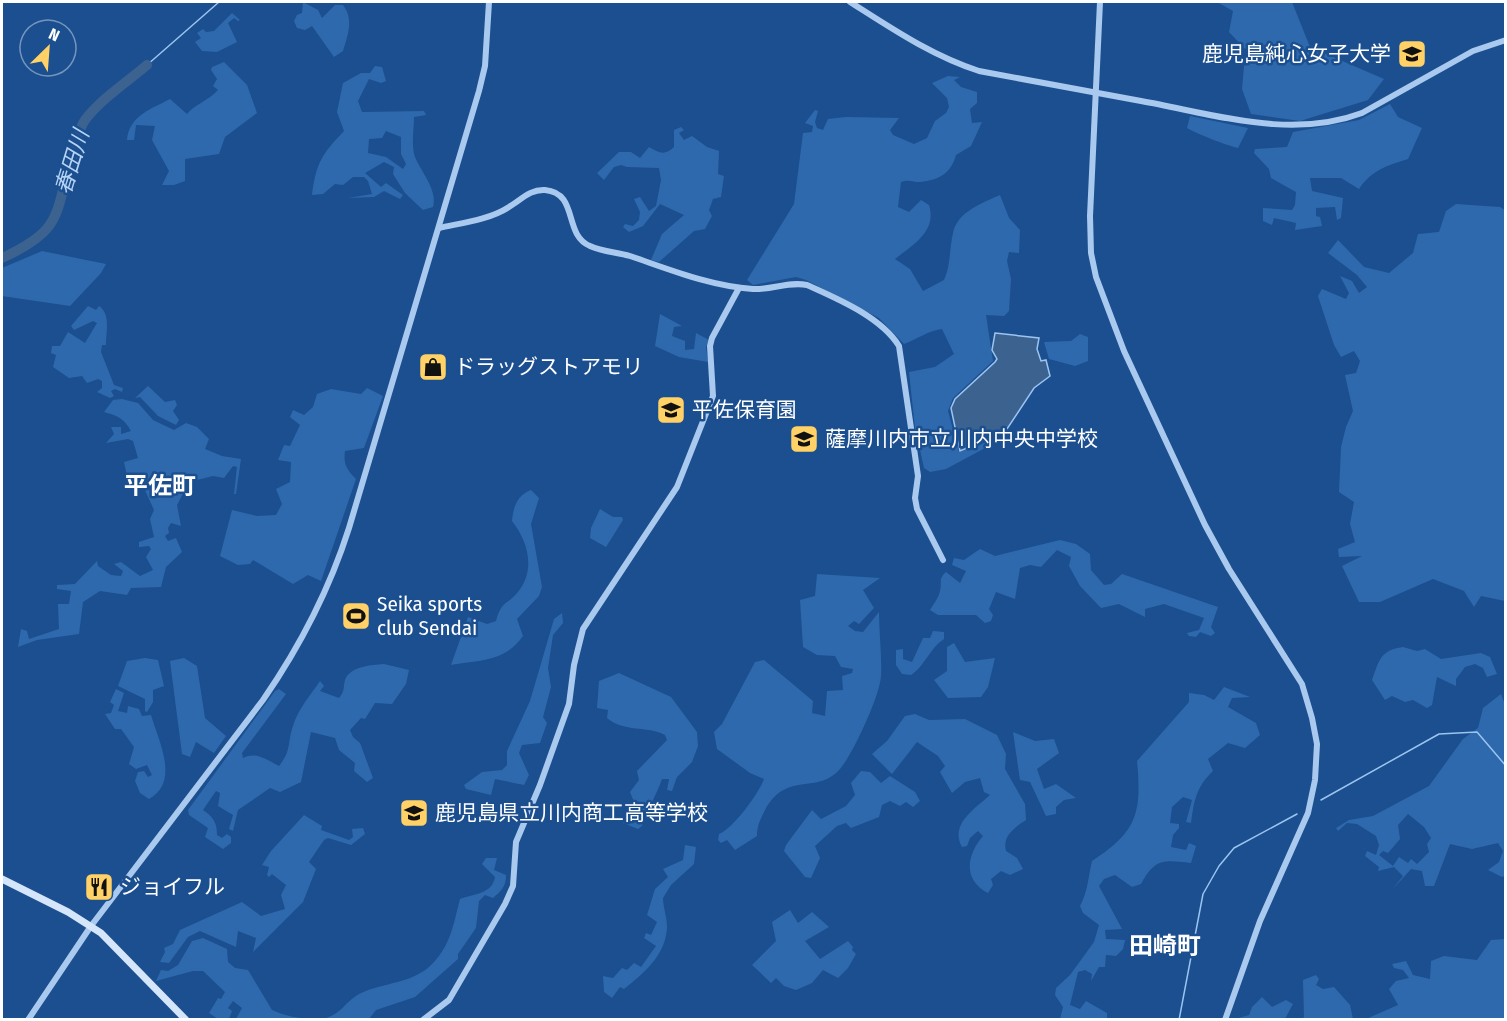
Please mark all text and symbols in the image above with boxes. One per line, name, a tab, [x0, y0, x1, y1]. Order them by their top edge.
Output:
north arrow	[18, 18, 78, 78]
text: N	[46, 24, 62, 45]
school or university icon: 鹿児島純心女子大学	[1396, 38, 1428, 70]
place label: 鹿児島純心女子大学	[1202, 41, 1391, 67]
water label: 春田川	[49, 125, 95, 198]
shop icon: ドラッグストアモリ	[417, 351, 449, 383]
place label: ドラッグストアモリ	[454, 354, 643, 380]
school or university icon: 平佐保育園	[655, 394, 687, 426]
place label: 平佐保育園	[692, 397, 797, 423]
school or university icon: 薩摩川内市立川内中央中学校	[788, 423, 820, 455]
place label: 薩摩川内市立川内中央中学校	[825, 426, 1098, 452]
district label: 平佐町	[124, 472, 196, 500]
place label: Seika sports club Sendai	[377, 591, 482, 641]
sports icon: Seika sports club Sendai	[340, 600, 372, 632]
school or university icon: 鹿児島県立川内商工高等学校	[398, 797, 430, 829]
place label: 鹿児島県立川内商工高等学校	[435, 800, 708, 826]
restaurant icon: ジョイフル	[83, 871, 115, 903]
place label: ジョイフル	[120, 874, 225, 900]
district label: 田崎町	[1129, 932, 1201, 960]

